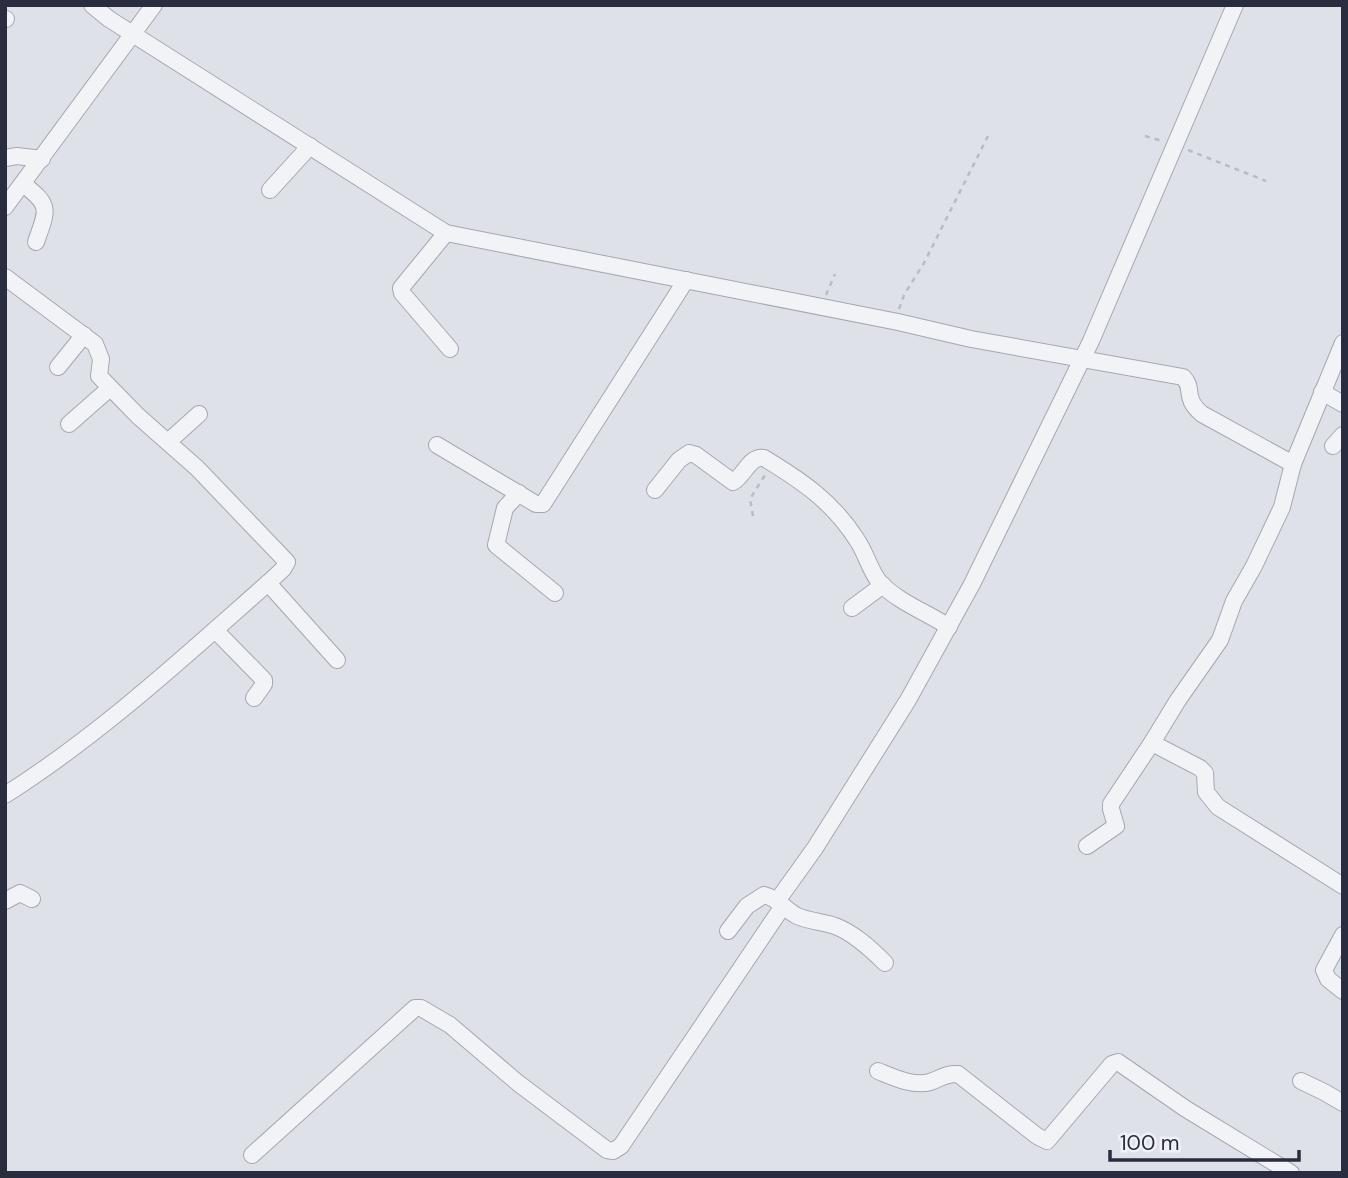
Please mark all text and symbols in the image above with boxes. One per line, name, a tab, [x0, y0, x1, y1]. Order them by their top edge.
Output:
scale bar	[1110, 1118, 1299, 1162]
text: 100 m	[1120, 1129, 1180, 1157]

